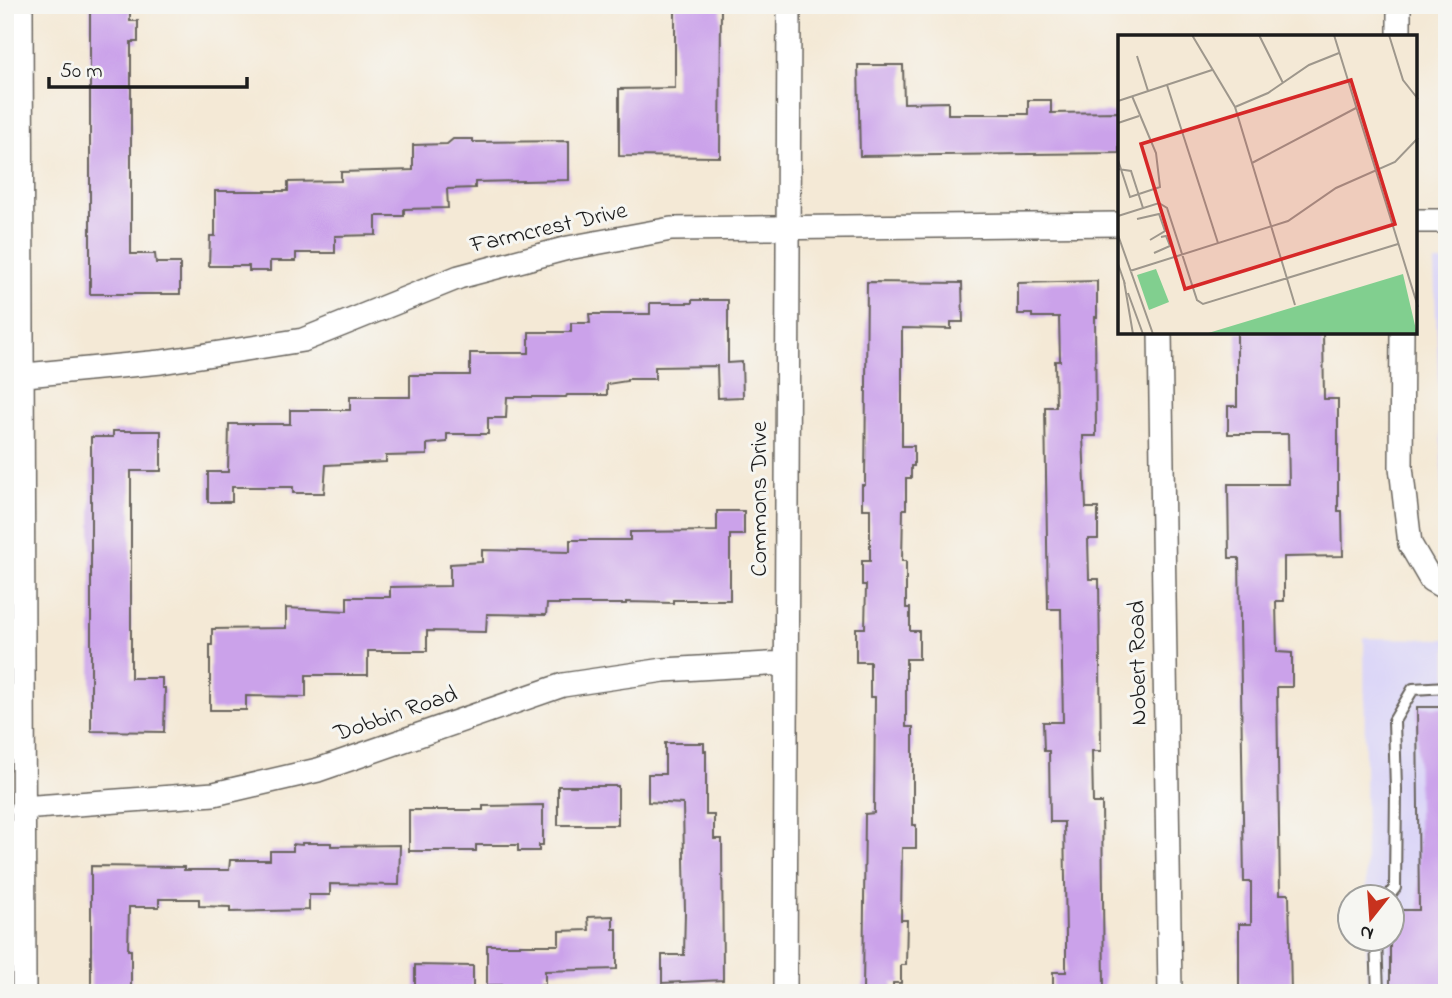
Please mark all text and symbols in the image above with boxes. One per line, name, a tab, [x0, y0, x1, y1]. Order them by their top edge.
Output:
inset map	[1118, 35, 1417, 334]
scale bar	[49, 46, 247, 90]
text: 50 m	[60, 57, 103, 87]
street label: Farmcrest Drive	[466, 194, 631, 264]
street label: Commons Drive	[743, 421, 778, 577]
street label: Nobert Road	[1120, 600, 1158, 726]
street label: Dobbin Road	[329, 677, 463, 753]
north arrow	[1336, 883, 1406, 953]
text: N	[1357, 917, 1377, 947]

